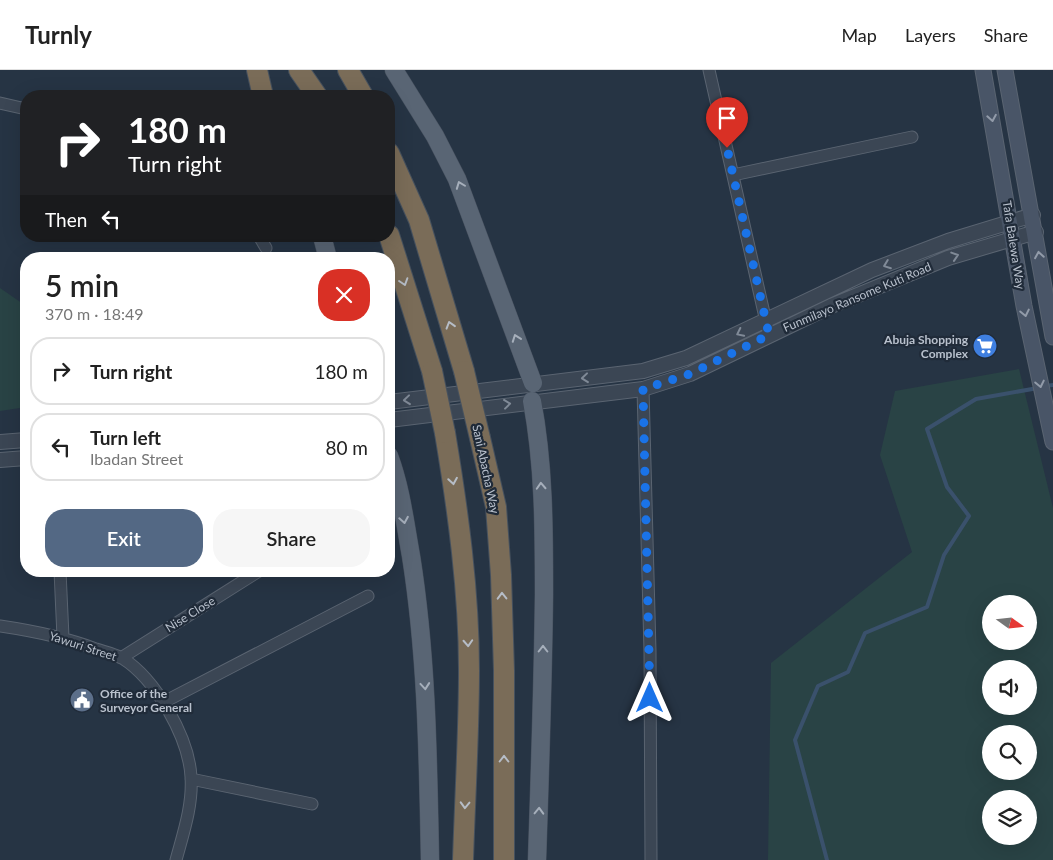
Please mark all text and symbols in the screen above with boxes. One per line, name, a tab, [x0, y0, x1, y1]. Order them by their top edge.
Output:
text: Turnly	[25, 20, 92, 49]
text: Map	[841, 24, 877, 46]
text: Layers	[905, 24, 956, 46]
text: Share	[984, 24, 1028, 46]
pin	[706, 97, 748, 148]
icon: arrive	[713, 104, 741, 132]
text: 180 m	[128, 108, 227, 150]
icon: right	[45, 110, 110, 175]
one-way arrow	[987, 114, 997, 122]
text: Turn right	[128, 150, 222, 177]
one-way arrow	[455, 181, 466, 190]
street label: Tafa Balewa Way	[1000, 200, 1029, 291]
icon: left	[97, 205, 125, 233]
text: Then	[45, 208, 87, 231]
one-way arrow	[1034, 250, 1045, 258]
one-way arrow	[951, 251, 959, 261]
one-way arrow	[883, 258, 892, 269]
street label: Funmilayo Ransome Kuti Road	[781, 259, 933, 335]
text: 5 min	[45, 267, 119, 303]
button: close	[318, 269, 370, 321]
one-way arrow	[398, 277, 408, 285]
text: 370 m · 18:49	[45, 304, 144, 323]
one-way arrow	[1020, 308, 1030, 317]
one-way arrow	[446, 321, 456, 329]
one-way arrow	[736, 327, 745, 337]
place label: Abuja Shopping Complex	[883, 332, 969, 361]
supermarket icon: Abuja Shopping Complex	[972, 333, 998, 359]
one-way arrow	[512, 334, 522, 342]
icon: right	[47, 357, 75, 385]
text: Turn right	[90, 360, 172, 383]
text: 180 m	[314, 360, 368, 383]
one-way arrow	[581, 372, 589, 383]
one-way arrow	[1035, 380, 1045, 389]
one-way arrow	[402, 394, 410, 405]
one-way arrow	[503, 399, 511, 410]
street label: Sani Abacha Way	[469, 423, 503, 516]
text: Turn left	[90, 426, 161, 449]
icon: left	[47, 433, 75, 461]
text: 80 m	[325, 436, 368, 459]
text: Ibadan Street	[90, 449, 183, 468]
one-way arrow	[447, 477, 457, 485]
one-way arrow	[536, 482, 547, 490]
button: Exit	[45, 509, 203, 567]
button: Share	[213, 509, 370, 567]
one-way arrow	[399, 516, 409, 524]
one-way arrow	[497, 592, 507, 600]
street label: Nise Close	[162, 593, 218, 635]
north arrow	[982, 595, 1038, 650]
map controls	[982, 595, 1037, 845]
street label: Yawuri Street	[47, 628, 119, 664]
one-way arrow	[462, 639, 473, 647]
one-way arrow	[538, 645, 548, 652]
button: sound	[982, 660, 1037, 715]
position arrow	[623, 671, 675, 723]
one-way arrow	[419, 682, 430, 690]
place label: Office of the Surveyor General	[100, 686, 192, 715]
public building icon: Office of the Surveyor General	[69, 687, 95, 713]
button: search	[982, 725, 1037, 780]
one-way arrow	[499, 755, 509, 762]
button: layers	[982, 790, 1037, 845]
one-way arrow	[459, 801, 470, 809]
one-way arrow	[533, 807, 544, 815]

